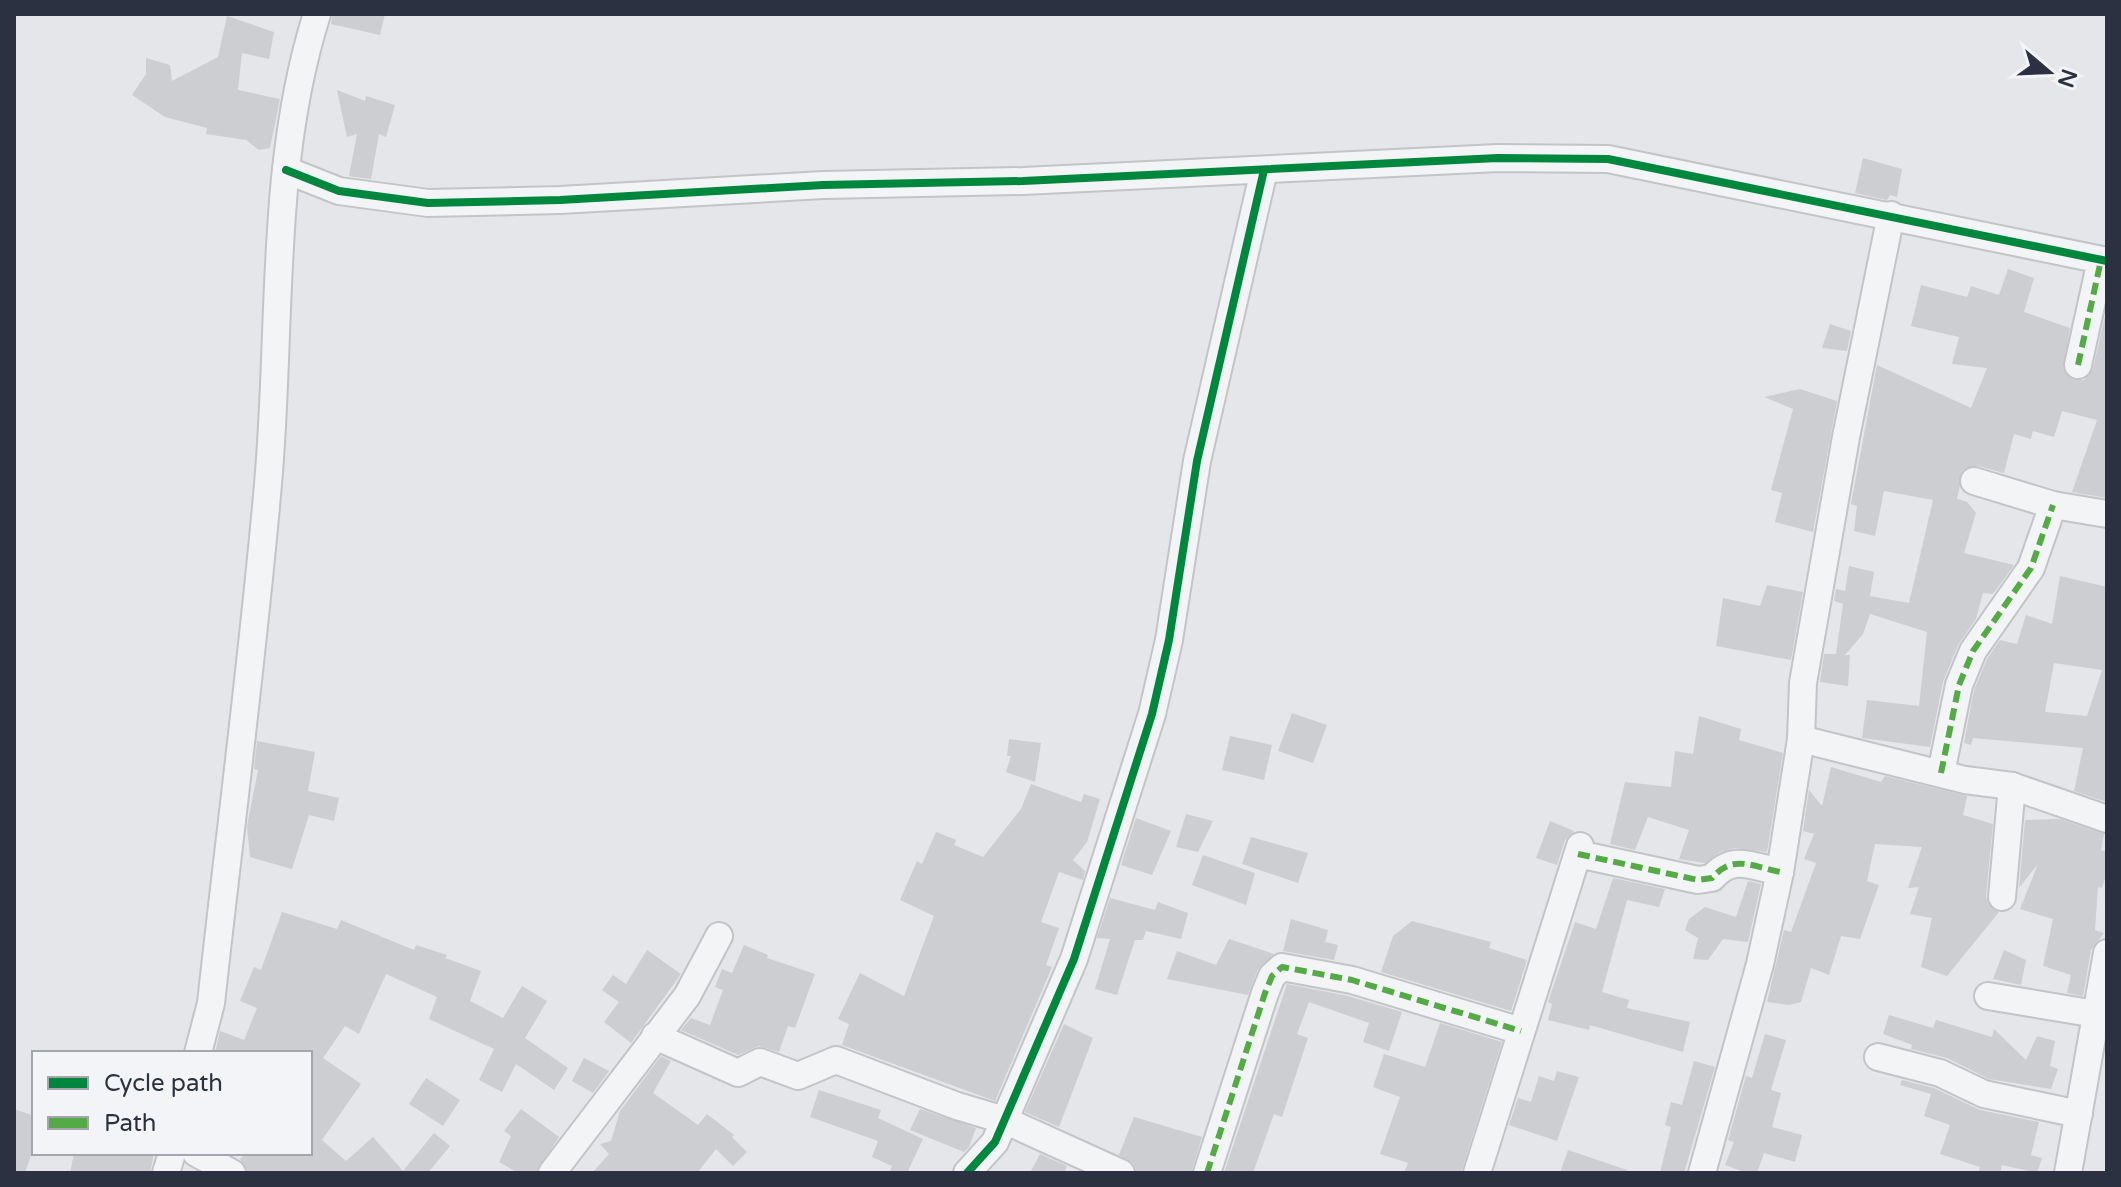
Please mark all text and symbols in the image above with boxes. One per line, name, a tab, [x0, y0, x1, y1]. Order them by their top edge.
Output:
north arrow	[2009, 32, 2089, 112]
text: N	[2052, 66, 2082, 91]
legend	[32, 1051, 312, 1155]
text: Cycle path	[104, 1069, 223, 1098]
text: Path	[104, 1109, 157, 1138]

